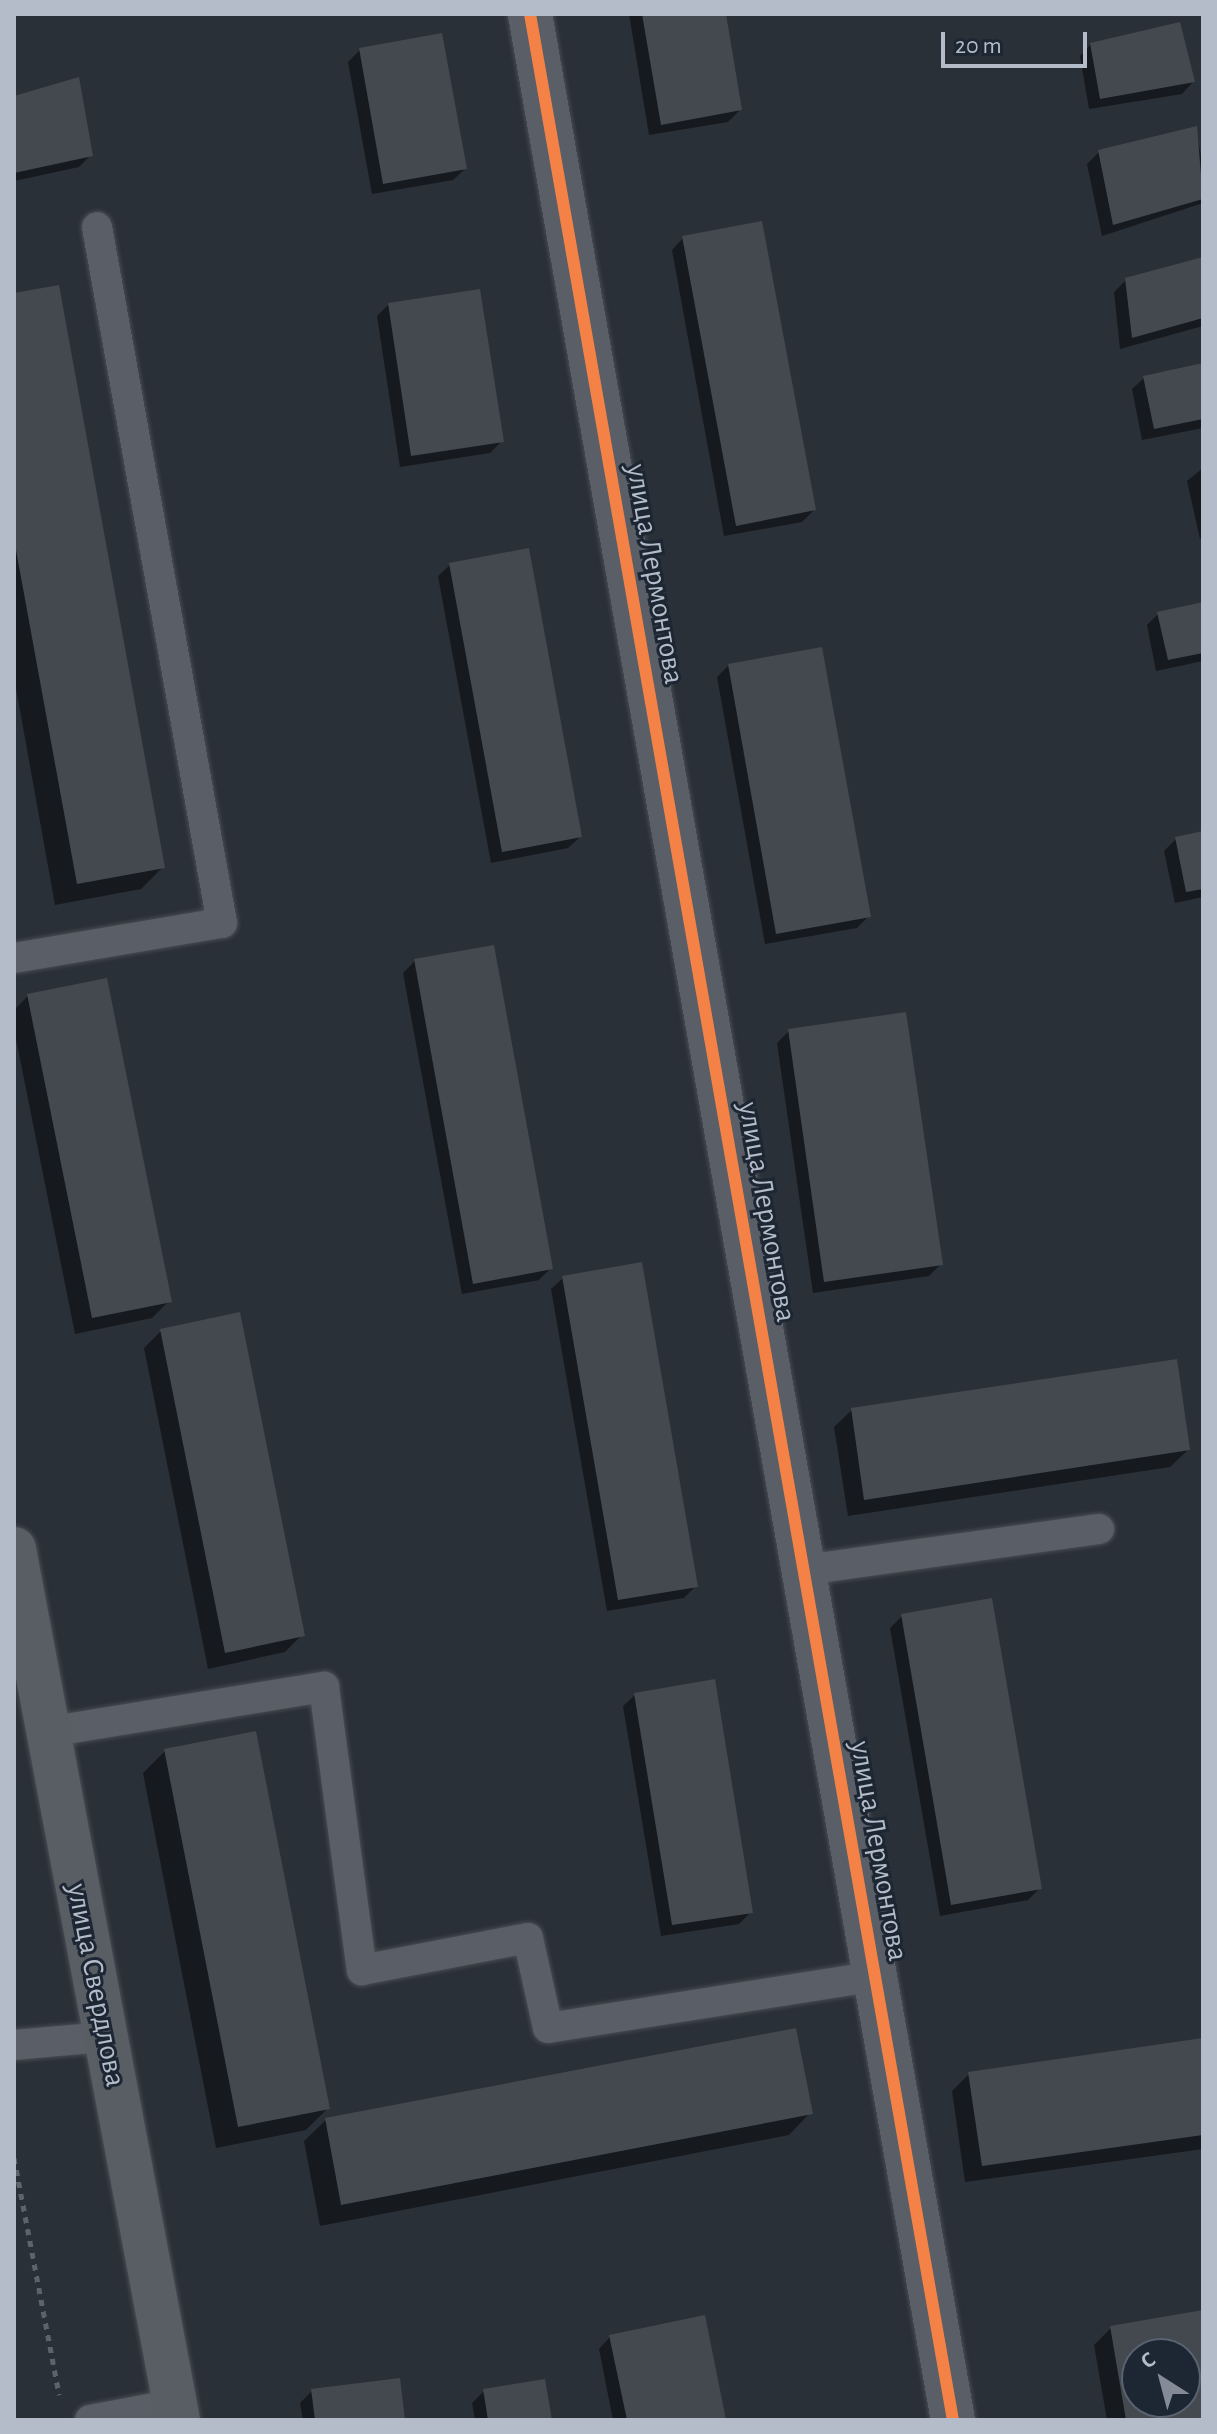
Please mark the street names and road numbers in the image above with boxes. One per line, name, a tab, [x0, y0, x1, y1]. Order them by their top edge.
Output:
street label: улица Лермонтова	[618, 461, 692, 687]
street label: улица Лермонтова	[730, 1099, 804, 1325]
street label: улица Лермонтова	[842, 1738, 916, 1964]
street label: улица Свердлова	[59, 1880, 133, 2090]

